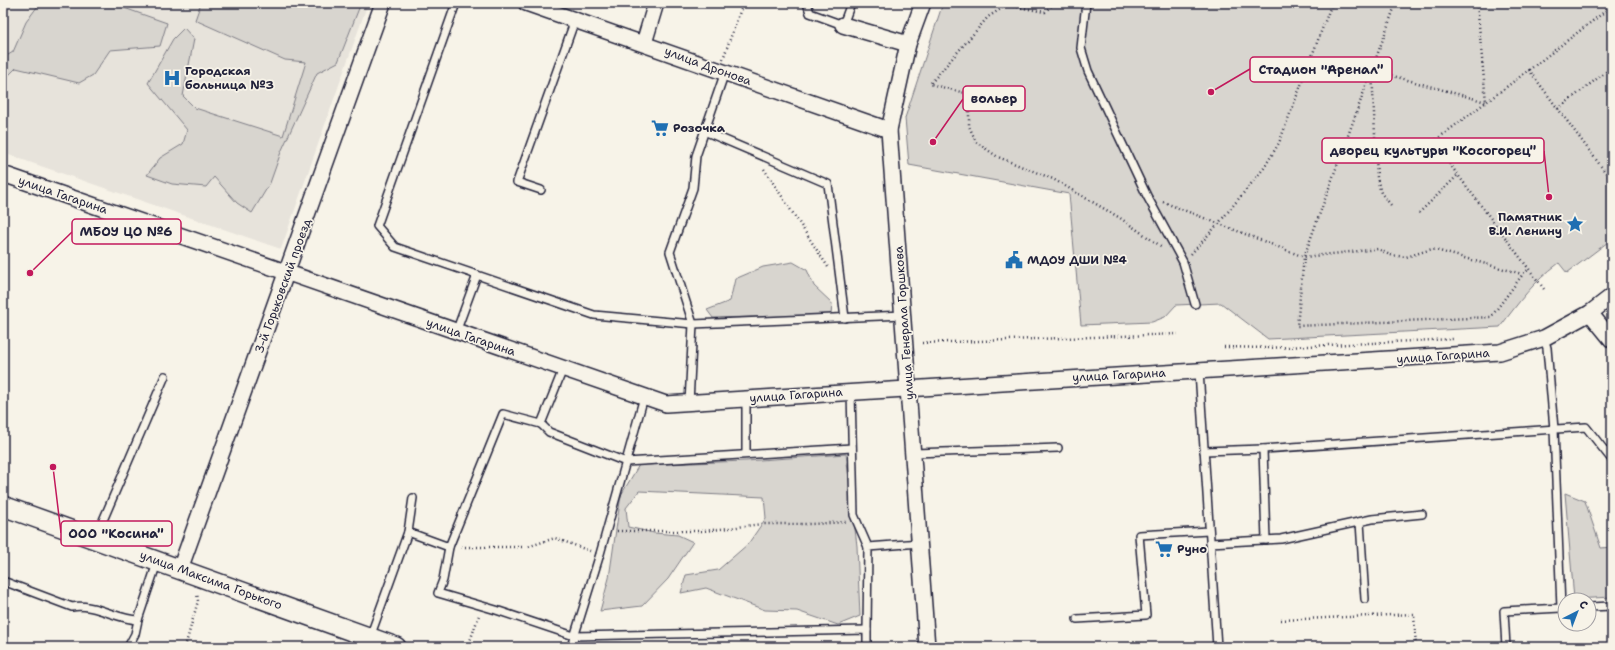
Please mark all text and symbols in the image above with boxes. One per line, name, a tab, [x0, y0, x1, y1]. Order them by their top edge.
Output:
street label: улица Дронова	[662, 43, 754, 89]
callout: Стадион "Аренал"	[1250, 57, 1392, 82]
text: Стадион "Аренал"	[1258, 61, 1384, 78]
place label: Городская больница №3	[185, 63, 274, 93]
hospital icon: Городская больница №3	[162, 68, 182, 88]
callout: вольер	[963, 86, 1025, 111]
text: вольер	[971, 90, 1017, 107]
supermarket icon: Розочка	[650, 118, 670, 138]
place label: Розочка	[673, 120, 726, 136]
callout: дворец культуры "Косогорец"	[1322, 138, 1544, 163]
text: дворец культуры "Косогорец"	[1330, 142, 1537, 159]
street label: улица Гагарина	[16, 172, 110, 218]
place label: Памятник В.И. Ленину	[1489, 209, 1562, 239]
place icon: Памятник В.И. Ленину	[1565, 214, 1585, 234]
street label: 3-й Горьковский проезд	[251, 216, 315, 356]
callout: МБОУ ЦО №6	[72, 219, 181, 244]
text: МБОУ ЦО №6	[80, 223, 172, 240]
street label: улица Генерала Горшкова	[891, 245, 917, 401]
public building icon: МДОУ ДШИ №4	[1004, 250, 1024, 270]
place label: МДОУ ДШИ №4	[1027, 252, 1127, 268]
street label: улица Гагарина	[424, 314, 518, 360]
street label: улица Гагарина	[1396, 345, 1491, 367]
street label: улица Гагарина	[1072, 365, 1167, 385]
street label: улица Гагарина	[749, 384, 844, 406]
callout: ООО "Косина"	[61, 521, 172, 546]
text: ООО "Косина"	[68, 525, 164, 542]
supermarket icon: Руно	[1154, 539, 1174, 559]
place label: Руно	[1177, 541, 1207, 557]
street label: улица Максима Горького	[138, 547, 284, 613]
north arrow	[1557, 592, 1597, 632]
text: С	[1576, 597, 1591, 613]

